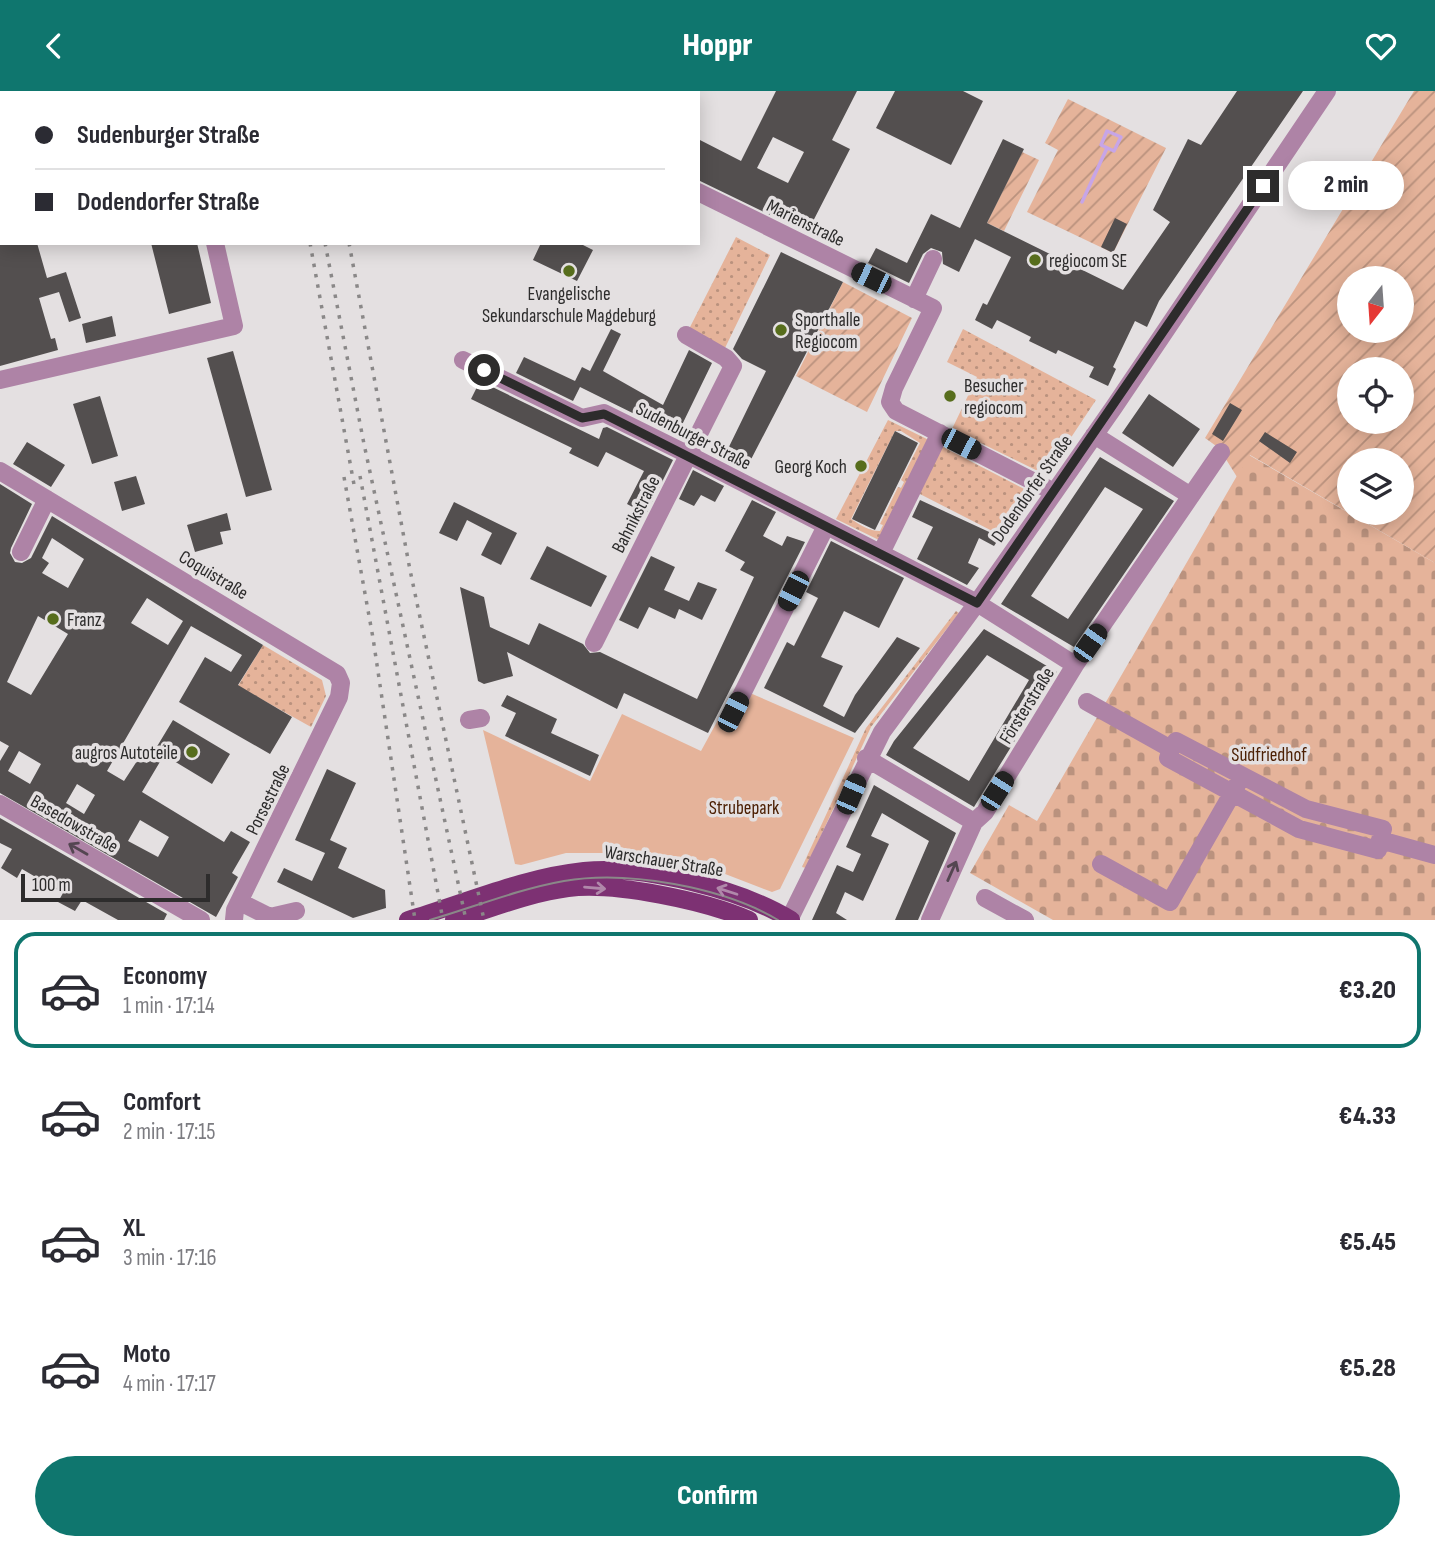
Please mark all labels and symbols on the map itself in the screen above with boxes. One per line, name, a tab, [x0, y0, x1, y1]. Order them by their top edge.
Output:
callout: 2 min	[1288, 161, 1403, 210]
route end	[1247, 170, 1279, 202]
street label: Marienstraße	[763, 195, 848, 252]
place label: regiocom SE	[1049, 250, 1127, 273]
marker: regiocom SE	[1027, 252, 1043, 268]
car	[848, 259, 895, 297]
marker: Evangelische Sekundarschule Magdeburg	[561, 263, 577, 279]
north arrow	[1337, 266, 1414, 343]
place label: Evangelische Sekundarschule Magdeburg	[482, 283, 657, 328]
place label: Sporthalle Regiocom	[795, 309, 861, 354]
marker: Sporthalle Regiocom	[773, 322, 789, 338]
route start	[468, 354, 500, 386]
place label: Besucher regiocom	[964, 375, 1024, 420]
marker: Besucher regiocom	[942, 388, 958, 404]
street label: Sudenburger Straße	[632, 397, 755, 475]
car	[938, 425, 985, 463]
street label: Dodendorfer Straße	[987, 431, 1078, 547]
place label: Georg Koch	[775, 456, 847, 479]
marker: Georg Koch	[853, 458, 869, 474]
street label: Bahnikstraße	[607, 472, 665, 557]
street label: Coquistraße	[174, 546, 252, 605]
car	[775, 568, 812, 614]
place label: Franz	[67, 609, 102, 632]
marker: Franz	[45, 611, 61, 627]
car	[1070, 620, 1111, 666]
street label: Försterstraße	[995, 663, 1060, 748]
car	[715, 689, 752, 735]
place label: augros Autoteile	[75, 742, 178, 765]
marker: augros Autoteile	[184, 744, 200, 760]
park label: Südfriedhof	[1231, 744, 1307, 767]
street label: Porsestraße	[241, 760, 295, 839]
car	[977, 768, 1018, 814]
car	[834, 771, 869, 817]
street label: Basedowstraße	[26, 790, 122, 859]
park label: Strubepark	[709, 797, 780, 820]
street label: Warschauer Straße	[603, 841, 725, 882]
one-way arrow	[69, 842, 89, 856]
one-way arrow	[946, 861, 959, 882]
scale bar	[21, 871, 210, 903]
one-way arrow	[583, 882, 606, 895]
one-way arrow	[716, 884, 738, 897]

